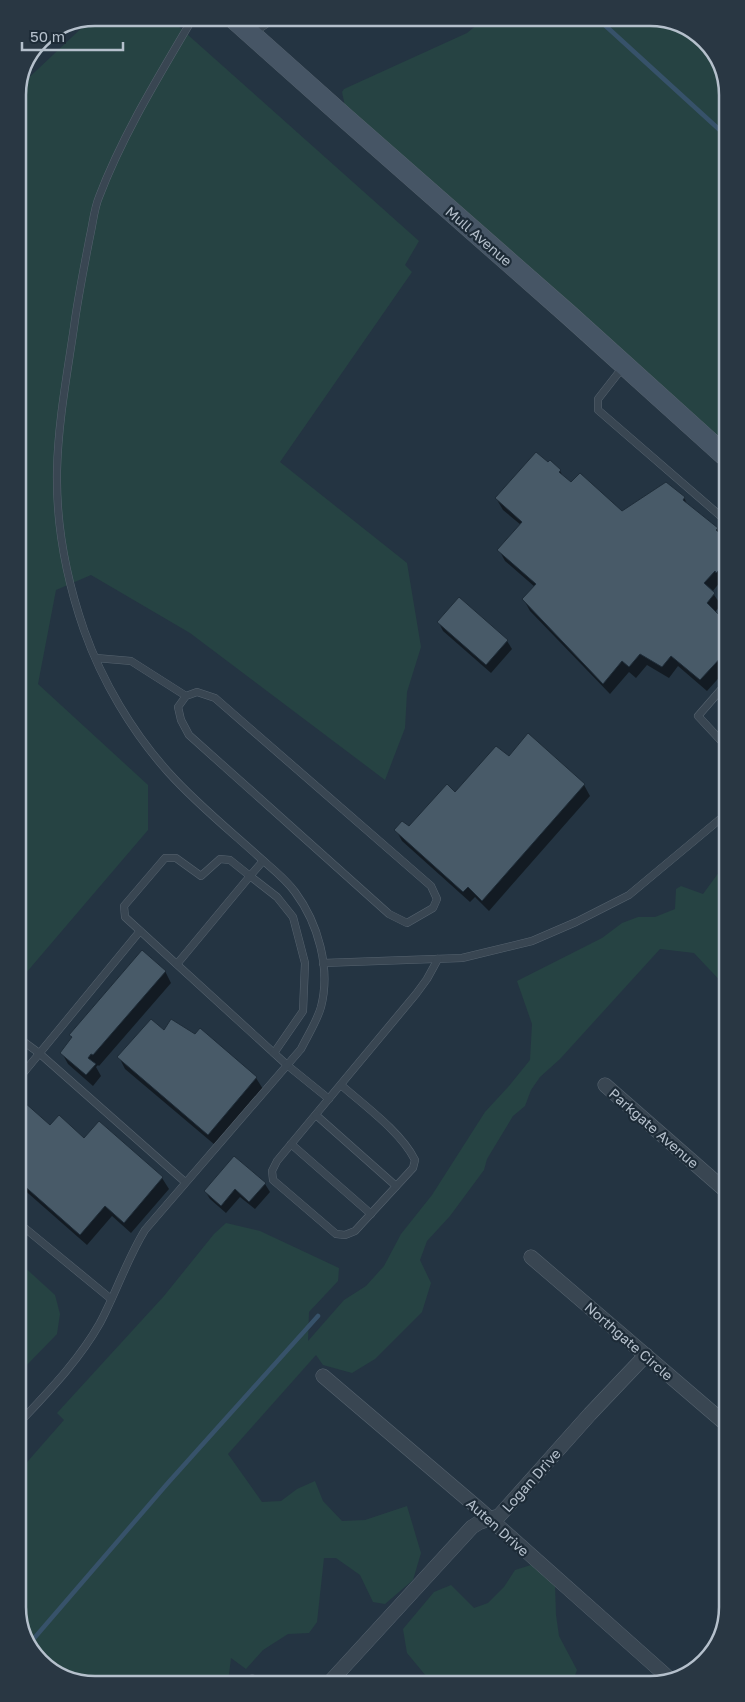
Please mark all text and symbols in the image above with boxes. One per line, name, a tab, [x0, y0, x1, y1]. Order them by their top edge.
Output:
scale bar	[22, 20, 124, 52]
text: 50 m	[30, 27, 65, 45]
street label: Mull Avenue	[442, 203, 516, 269]
street label: Parkgate Avenue	[606, 1084, 702, 1172]
street label: Northgate Circle	[581, 1298, 677, 1384]
street label: Logan Drive	[498, 1445, 564, 1515]
street label: Auten Drive	[463, 1495, 533, 1559]

